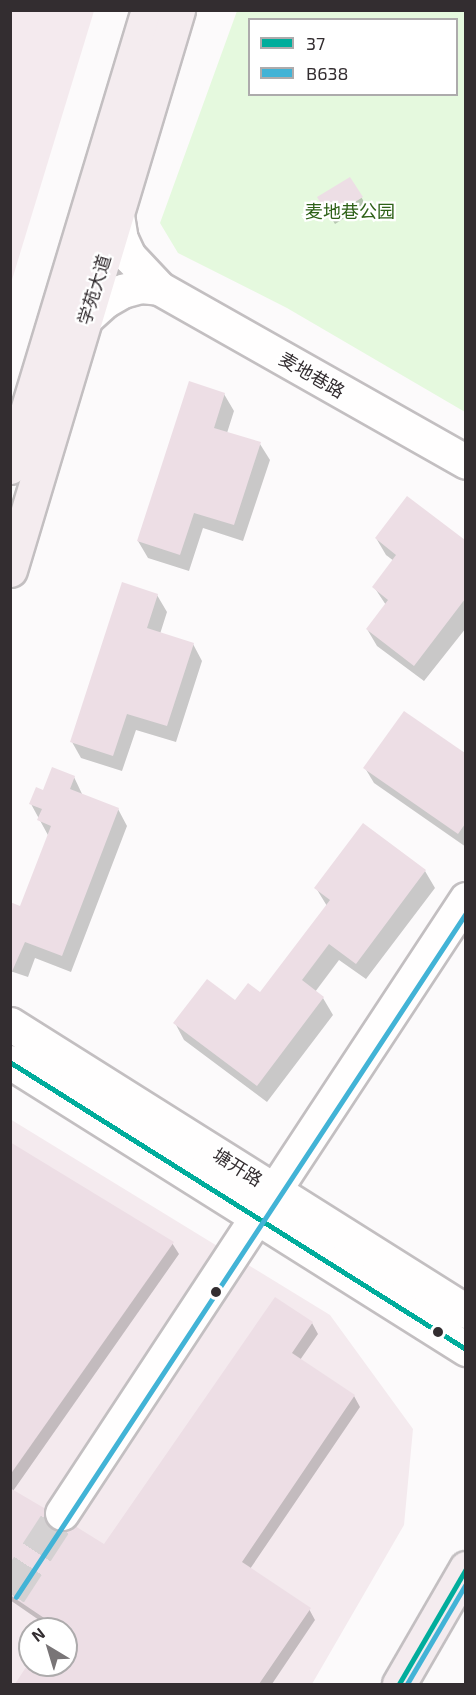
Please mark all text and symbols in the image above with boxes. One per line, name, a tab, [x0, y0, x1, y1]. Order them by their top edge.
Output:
legend	[248, 18, 458, 96]
text: 37	[306, 32, 325, 54]
text: B638	[306, 62, 348, 84]
park label: 麦地巷公园	[305, 200, 395, 222]
street label: 学苑大道	[73, 252, 115, 328]
street label: 麦地巷路	[275, 348, 349, 402]
street label: 塘开路	[209, 1144, 267, 1190]
unlabelled marker	[210, 1286, 222, 1298]
unlabelled marker	[432, 1326, 444, 1338]
north arrow	[18, 1617, 78, 1677]
text: N	[27, 1623, 48, 1645]

